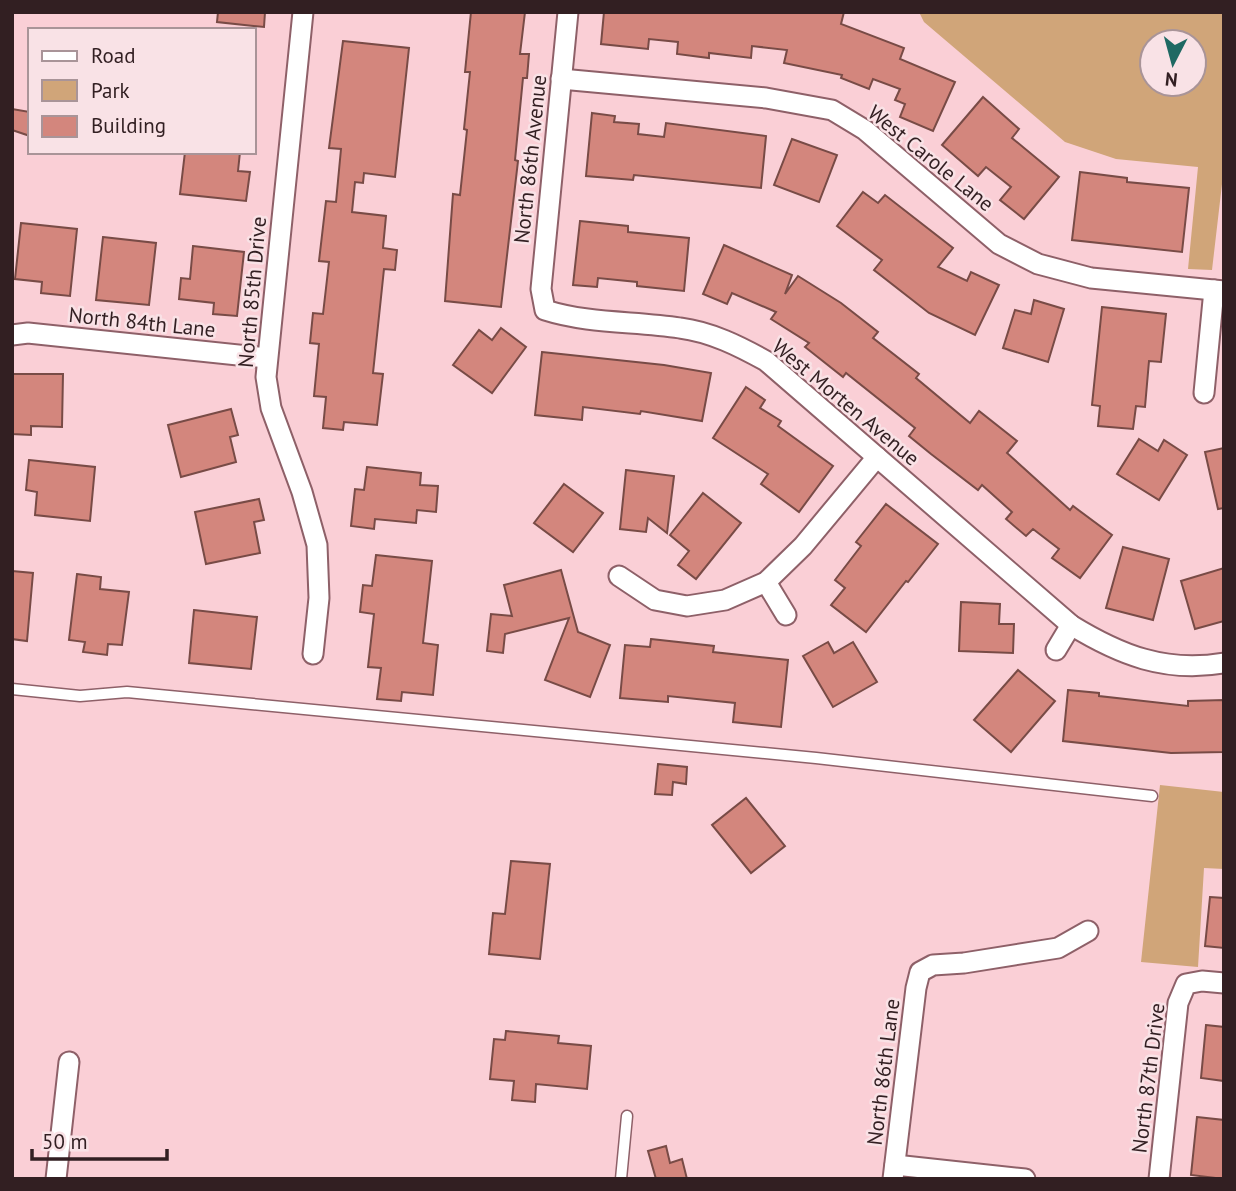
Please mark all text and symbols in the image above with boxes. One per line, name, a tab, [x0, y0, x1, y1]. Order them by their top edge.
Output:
legend	[28, 28, 256, 154]
north arrow	[1138, 28, 1208, 98]
text: Road	[91, 42, 135, 69]
text: N	[1164, 67, 1179, 92]
street label: North 86th Avenue	[508, 73, 552, 245]
text: Park	[91, 77, 130, 104]
street label: West Carole Lane	[862, 99, 1000, 217]
text: Building	[91, 112, 166, 139]
street label: North 85th Drive	[232, 215, 272, 369]
street label: North 84th Lane	[67, 301, 217, 343]
street label: West Morten Avenue	[767, 333, 925, 471]
street label: North 86th Lane	[861, 997, 905, 1147]
street label: North 87th Drive	[1125, 1001, 1171, 1155]
scale bar	[32, 1118, 166, 1162]
text: 50 m	[42, 1128, 88, 1155]

